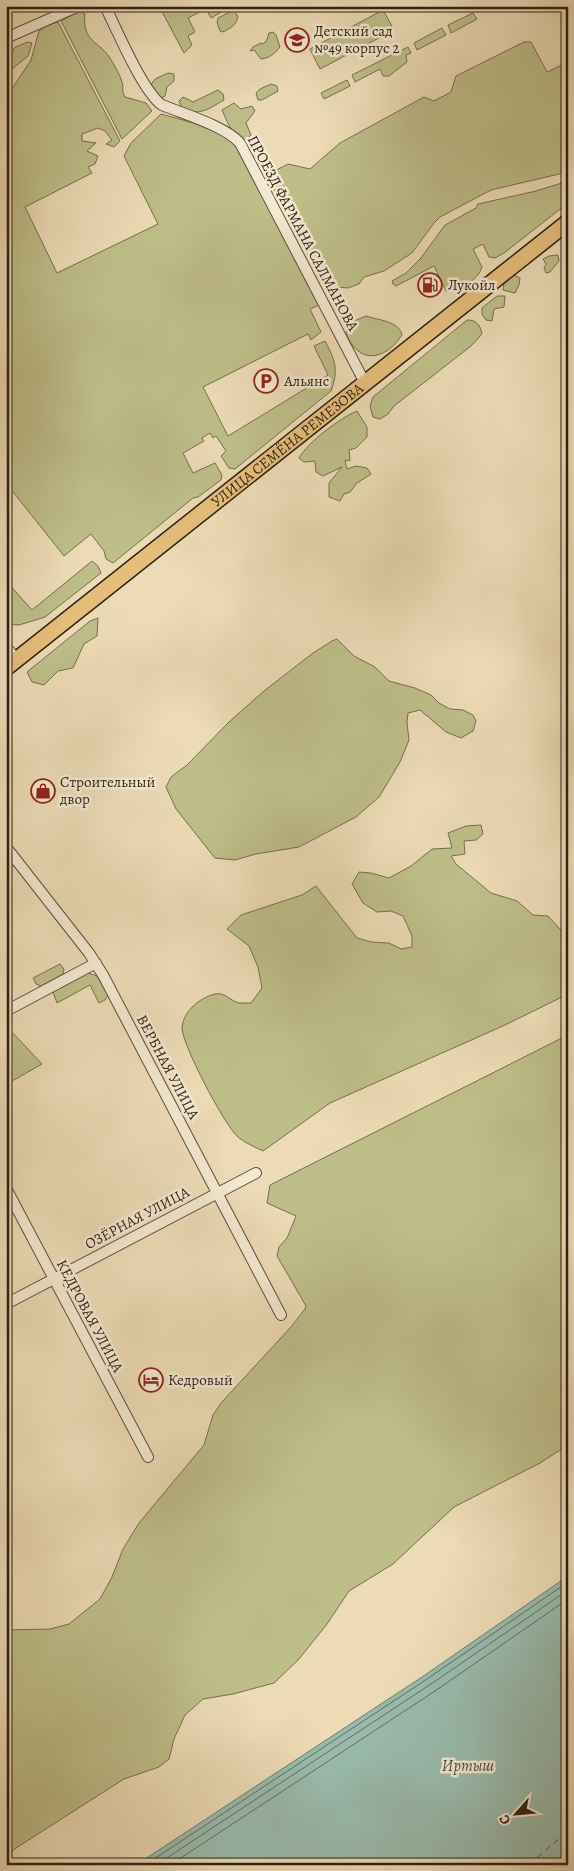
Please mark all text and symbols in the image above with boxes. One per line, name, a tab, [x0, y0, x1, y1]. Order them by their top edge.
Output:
place label: Детский сад №49 корпус 2	[314, 21, 400, 58]
school or university icon: Детский сад №49 корпус 2	[284, 27, 310, 53]
street label: ПРОЕЗД ФАРМАНА САЛМАНОВА	[243, 132, 363, 335]
fuel station icon: Лукойл	[417, 272, 443, 298]
place label: Лукойл	[448, 275, 495, 295]
parking icon: Альянс	[253, 368, 279, 394]
place label: Альянс	[283, 371, 329, 391]
street label: УЛИЦА СЕМЁНА РЕМЕЗОВА	[207, 378, 368, 511]
place label: Строительный двор	[59, 772, 156, 809]
shop icon: Строительный двор	[30, 778, 56, 804]
street label: ВЕРБНАЯ УЛИЦА	[132, 1011, 204, 1123]
street label: ОЗЁРНАЯ УЛИЦА	[81, 1182, 193, 1254]
street label: КЕДРОВАЯ УЛИЦА	[52, 1256, 128, 1376]
hotel icon: Кедровый	[138, 1367, 164, 1393]
place label: Кедровый	[168, 1370, 233, 1390]
water label: Иртыш	[442, 1755, 494, 1777]
north arrow	[492, 1788, 542, 1838]
text: С	[494, 1811, 515, 1828]

